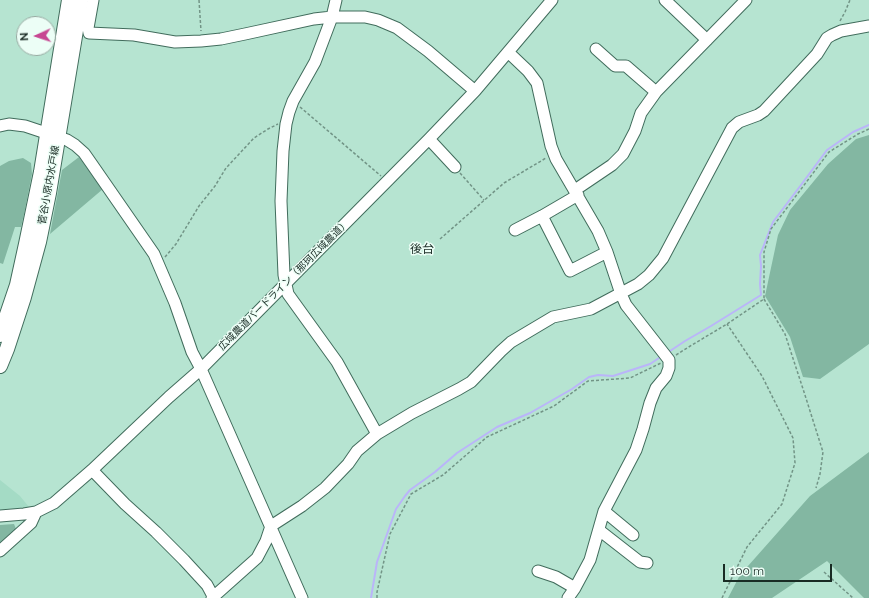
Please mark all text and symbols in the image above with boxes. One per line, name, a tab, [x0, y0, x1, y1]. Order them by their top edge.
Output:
north arrow	[16, 16, 56, 56]
text: N	[18, 32, 31, 41]
street label: 菅谷小原内水戸線	[36, 145, 62, 225]
street label: 広域農道バードライン（那珂広域農道）	[216, 217, 352, 353]
district label: 後台	[410, 242, 434, 256]
scale bar	[725, 556, 834, 582]
text: 100 m	[730, 564, 764, 578]

